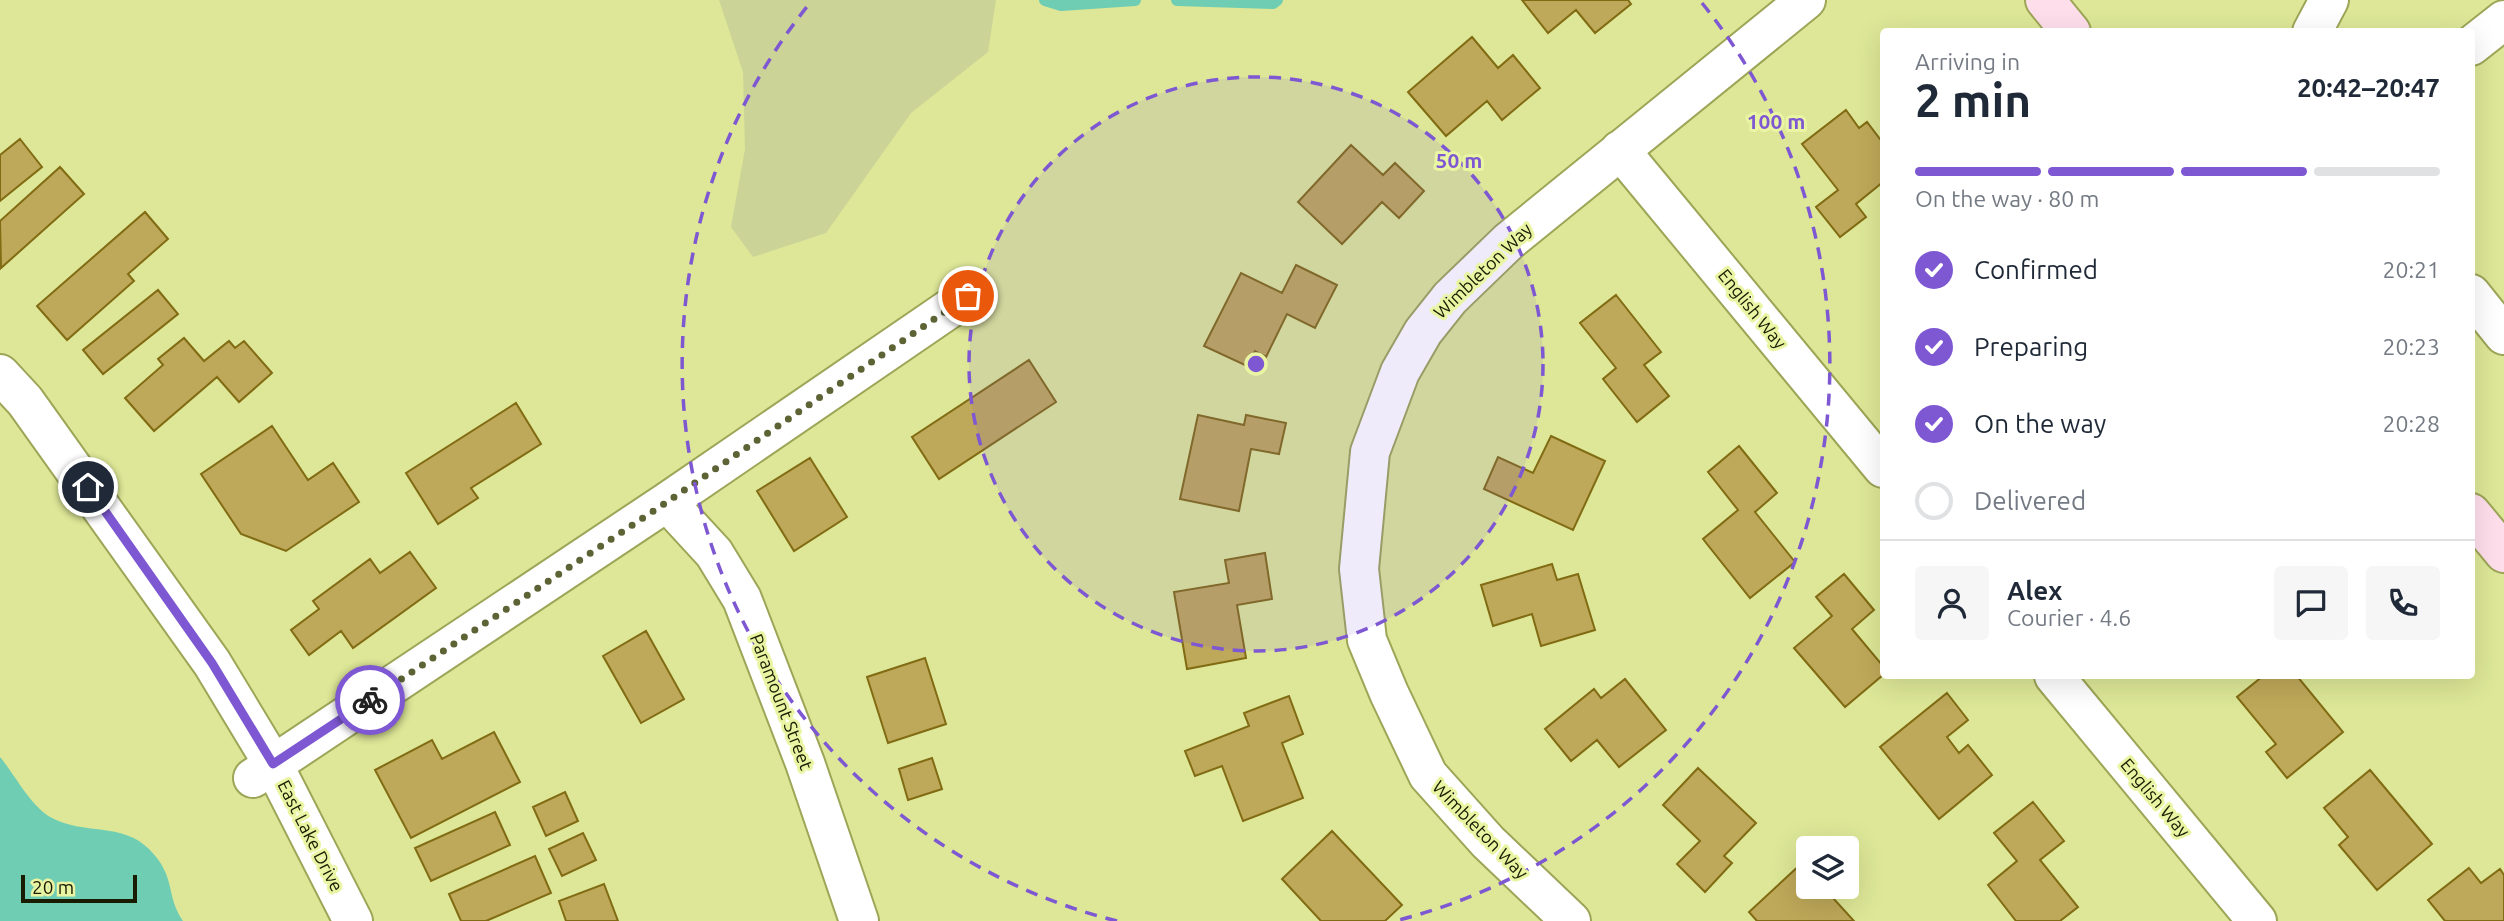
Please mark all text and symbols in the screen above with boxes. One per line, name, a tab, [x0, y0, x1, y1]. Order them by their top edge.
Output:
text: Arriving in	[1915, 49, 2020, 74]
text: 20:42–20:47	[2297, 73, 2440, 102]
text: 2 min	[1915, 74, 2031, 126]
text: 100 m	[1747, 109, 1805, 133]
text: 50 m	[1436, 148, 1482, 172]
text: On the way · 80 m	[1915, 186, 2099, 211]
street label: Wimbleton Way	[1429, 218, 1536, 322]
icon: check	[1915, 251, 1953, 289]
text: Confirmed	[1974, 255, 2098, 284]
text: 20:21	[2382, 257, 2440, 282]
street label: English Way	[1715, 265, 1791, 352]
pin	[938, 266, 998, 326]
icon: bag	[949, 277, 987, 315]
icon: check	[1915, 328, 1953, 366]
text: Preparing	[1974, 332, 2088, 361]
text: 20:23	[2382, 334, 2440, 359]
centre of rings	[1244, 352, 1268, 376]
icon: check	[1915, 405, 1953, 443]
text: On the way	[1974, 409, 2106, 438]
text: 20:28	[2382, 411, 2440, 436]
pin	[58, 457, 118, 517]
icon: home	[69, 468, 107, 506]
text: Delivered	[1974, 486, 2086, 515]
button: person	[1915, 566, 1989, 640]
button: chat	[2274, 566, 2348, 640]
button: phone	[2366, 566, 2440, 640]
text: Alex	[2007, 576, 2062, 605]
text: Courier · 4.6	[2007, 605, 2131, 630]
street label: Paramount Street	[747, 631, 817, 772]
courier	[335, 665, 405, 735]
icon: bike	[351, 681, 389, 719]
street label: English Way	[2117, 754, 2195, 841]
street label: Wimbleton Way	[1429, 776, 1533, 883]
street label: East Lake Drive	[274, 777, 348, 895]
map controls	[1796, 836, 1859, 899]
button: layers	[1796, 836, 1859, 899]
scale bar	[21, 872, 136, 904]
text: 20 m	[32, 876, 74, 898]

